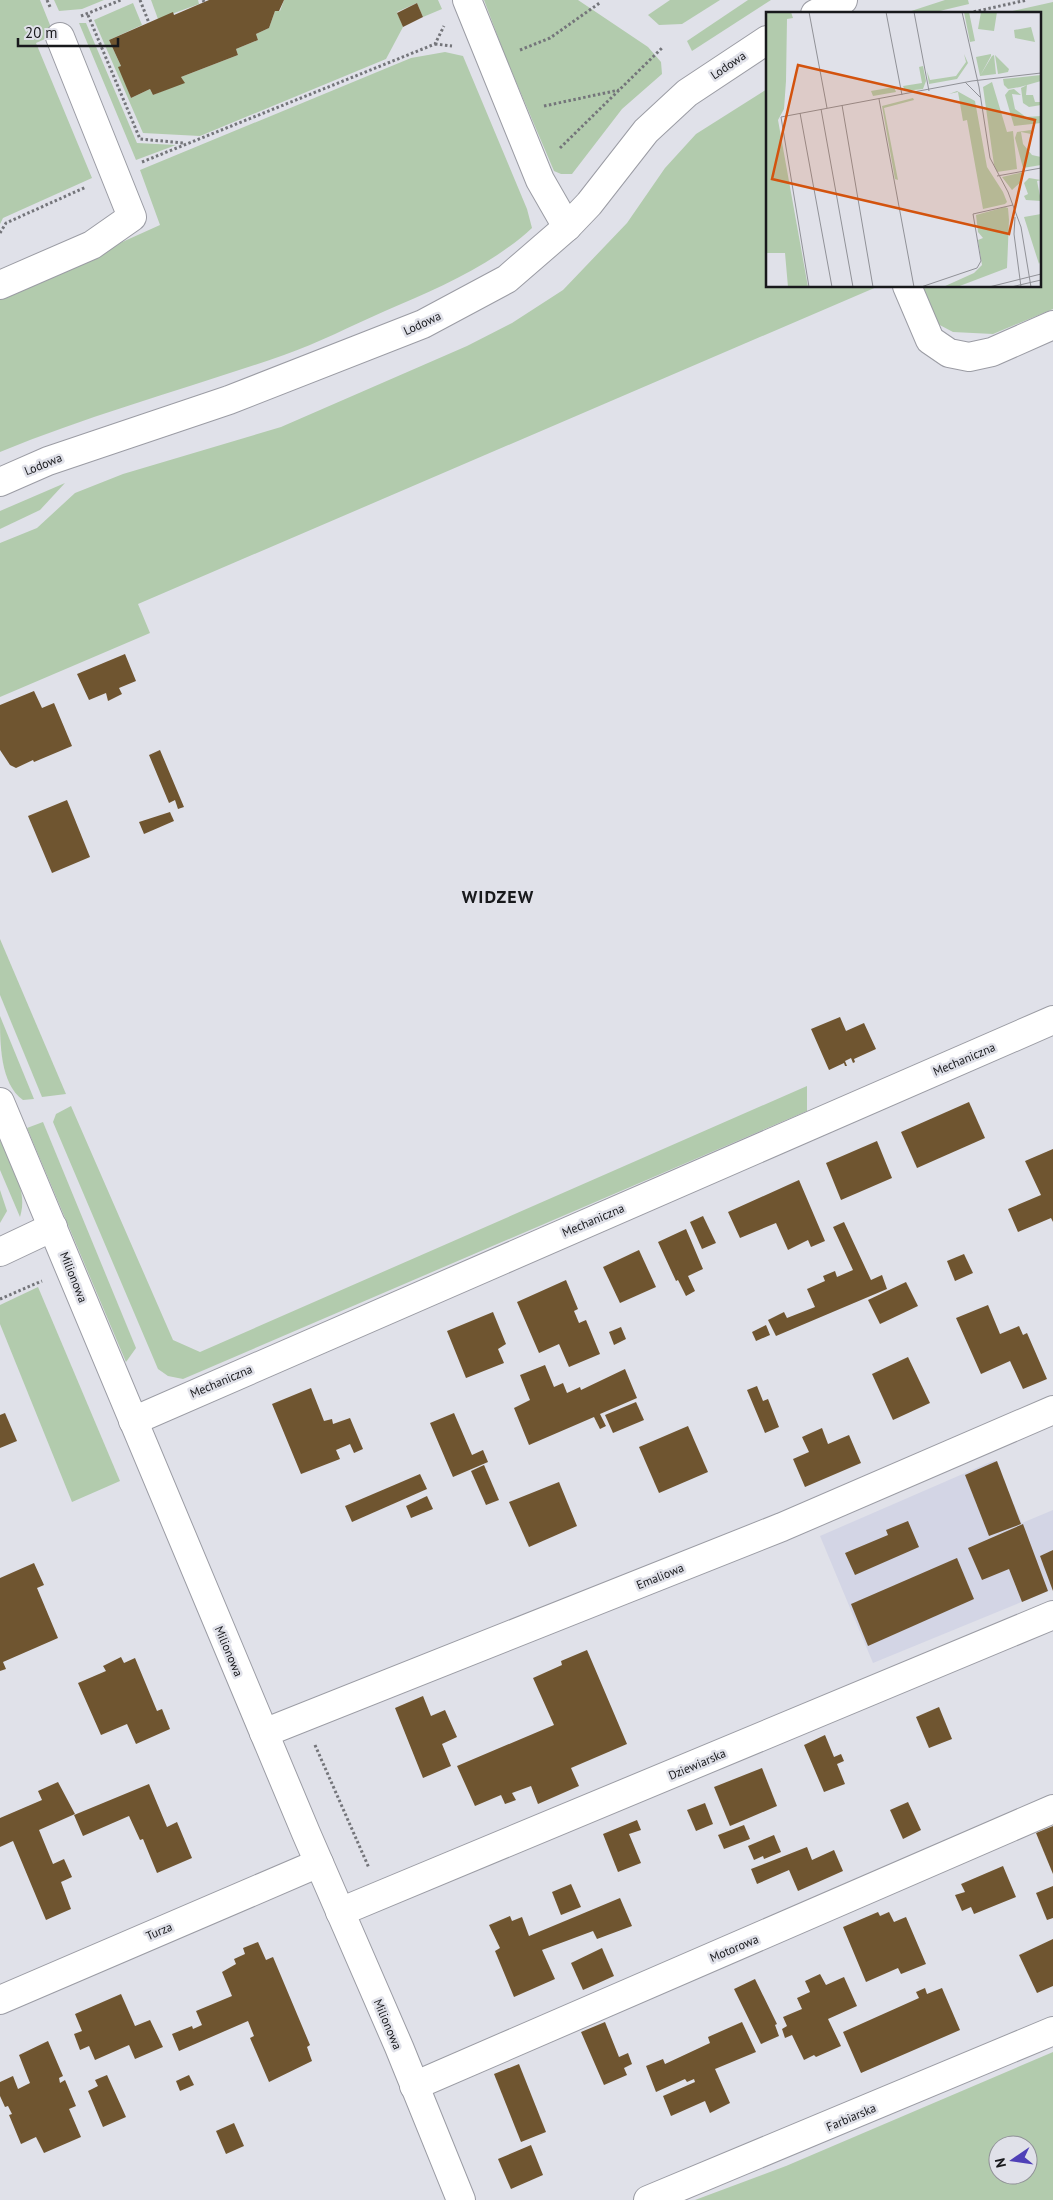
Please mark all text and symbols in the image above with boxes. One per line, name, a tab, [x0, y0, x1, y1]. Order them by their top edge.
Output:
inset map	[766, 12, 1040, 288]
scale bar	[18, 15, 118, 47]
text: 20 m	[25, 23, 58, 42]
street label: Lodowa	[707, 48, 749, 82]
street label: Lodowa	[401, 308, 443, 338]
street label: Lodowa	[22, 450, 64, 478]
district label: WIDZEW	[462, 885, 534, 908]
street label: Mechaniczna	[931, 1039, 997, 1079]
street label: Mechaniczna	[560, 1200, 626, 1240]
street label: Milionowa	[57, 1249, 91, 1305]
street label: Mechaniczna	[188, 1361, 254, 1401]
street label: Emaliowa	[634, 1560, 686, 1592]
street label: Milionowa	[212, 1623, 246, 1679]
street label: Dziewiarska	[666, 1745, 728, 1783]
street label: Turza	[144, 1919, 175, 1943]
street label: Motorowa	[707, 1931, 761, 1965]
street label: Milionowa	[371, 1996, 405, 2052]
street label: Farbiarska	[824, 2100, 878, 2134]
north arrow	[988, 2135, 1038, 2185]
text: N	[991, 2156, 1010, 2169]

